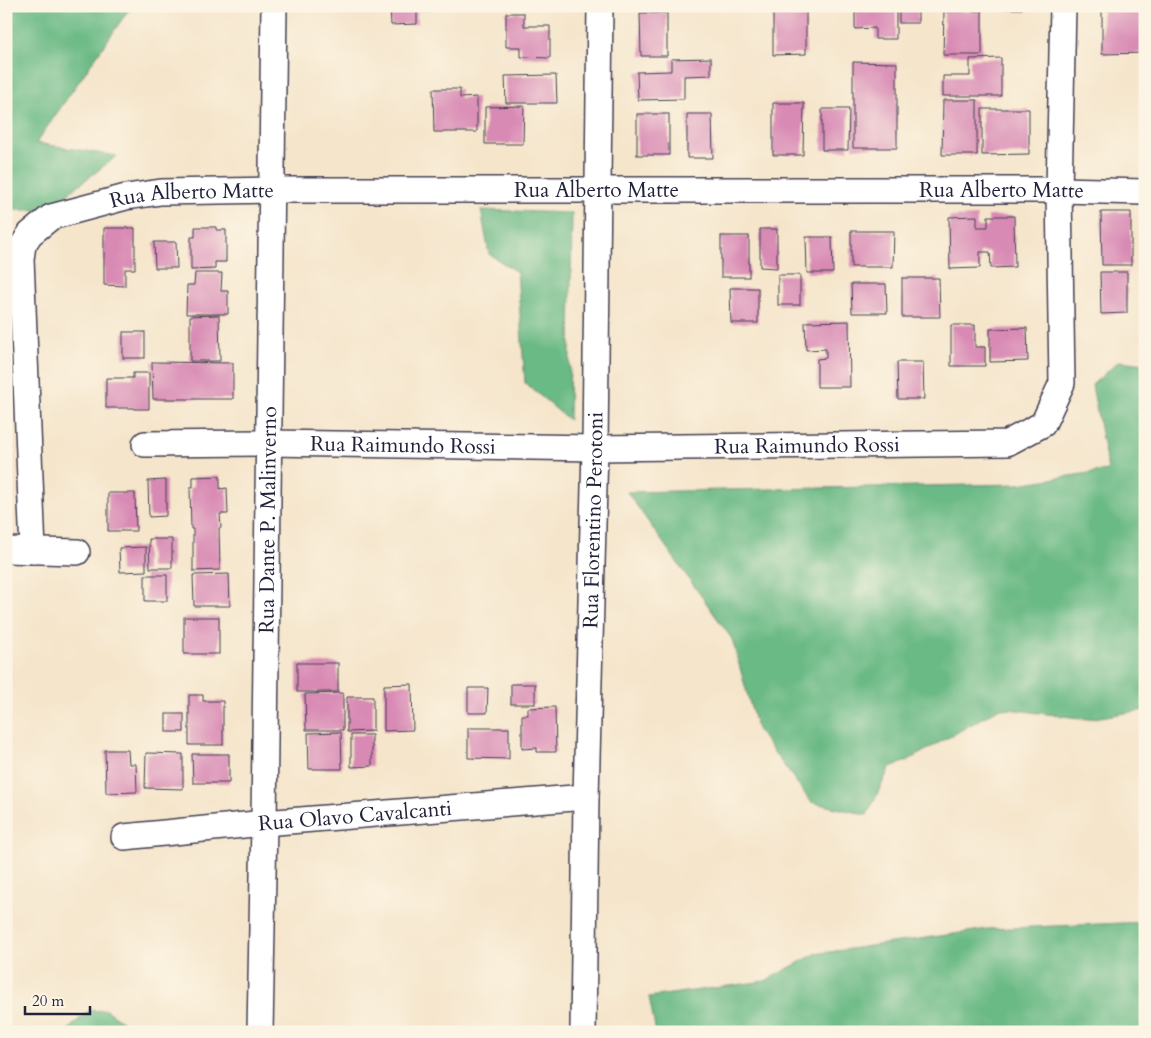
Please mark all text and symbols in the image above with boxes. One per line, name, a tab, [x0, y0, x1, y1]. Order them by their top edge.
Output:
street label: Rua Alberto Matte	[106, 175, 274, 215]
street label: Rua Alberto Matte	[514, 176, 679, 205]
street label: Rua Alberto Matte	[919, 176, 1084, 205]
street label: Rua Dante P. Malinverno	[252, 406, 284, 634]
street label: Rua Florentino Perotoni	[576, 411, 610, 629]
street label: Rua Raimundo Rossi	[310, 429, 496, 461]
street label: Rua Raimundo Rossi	[714, 430, 900, 461]
street label: Rua Olavo Cavalcanti	[257, 793, 453, 838]
scale bar	[25, 983, 90, 1015]
text: 20 m	[32, 991, 64, 1011]

